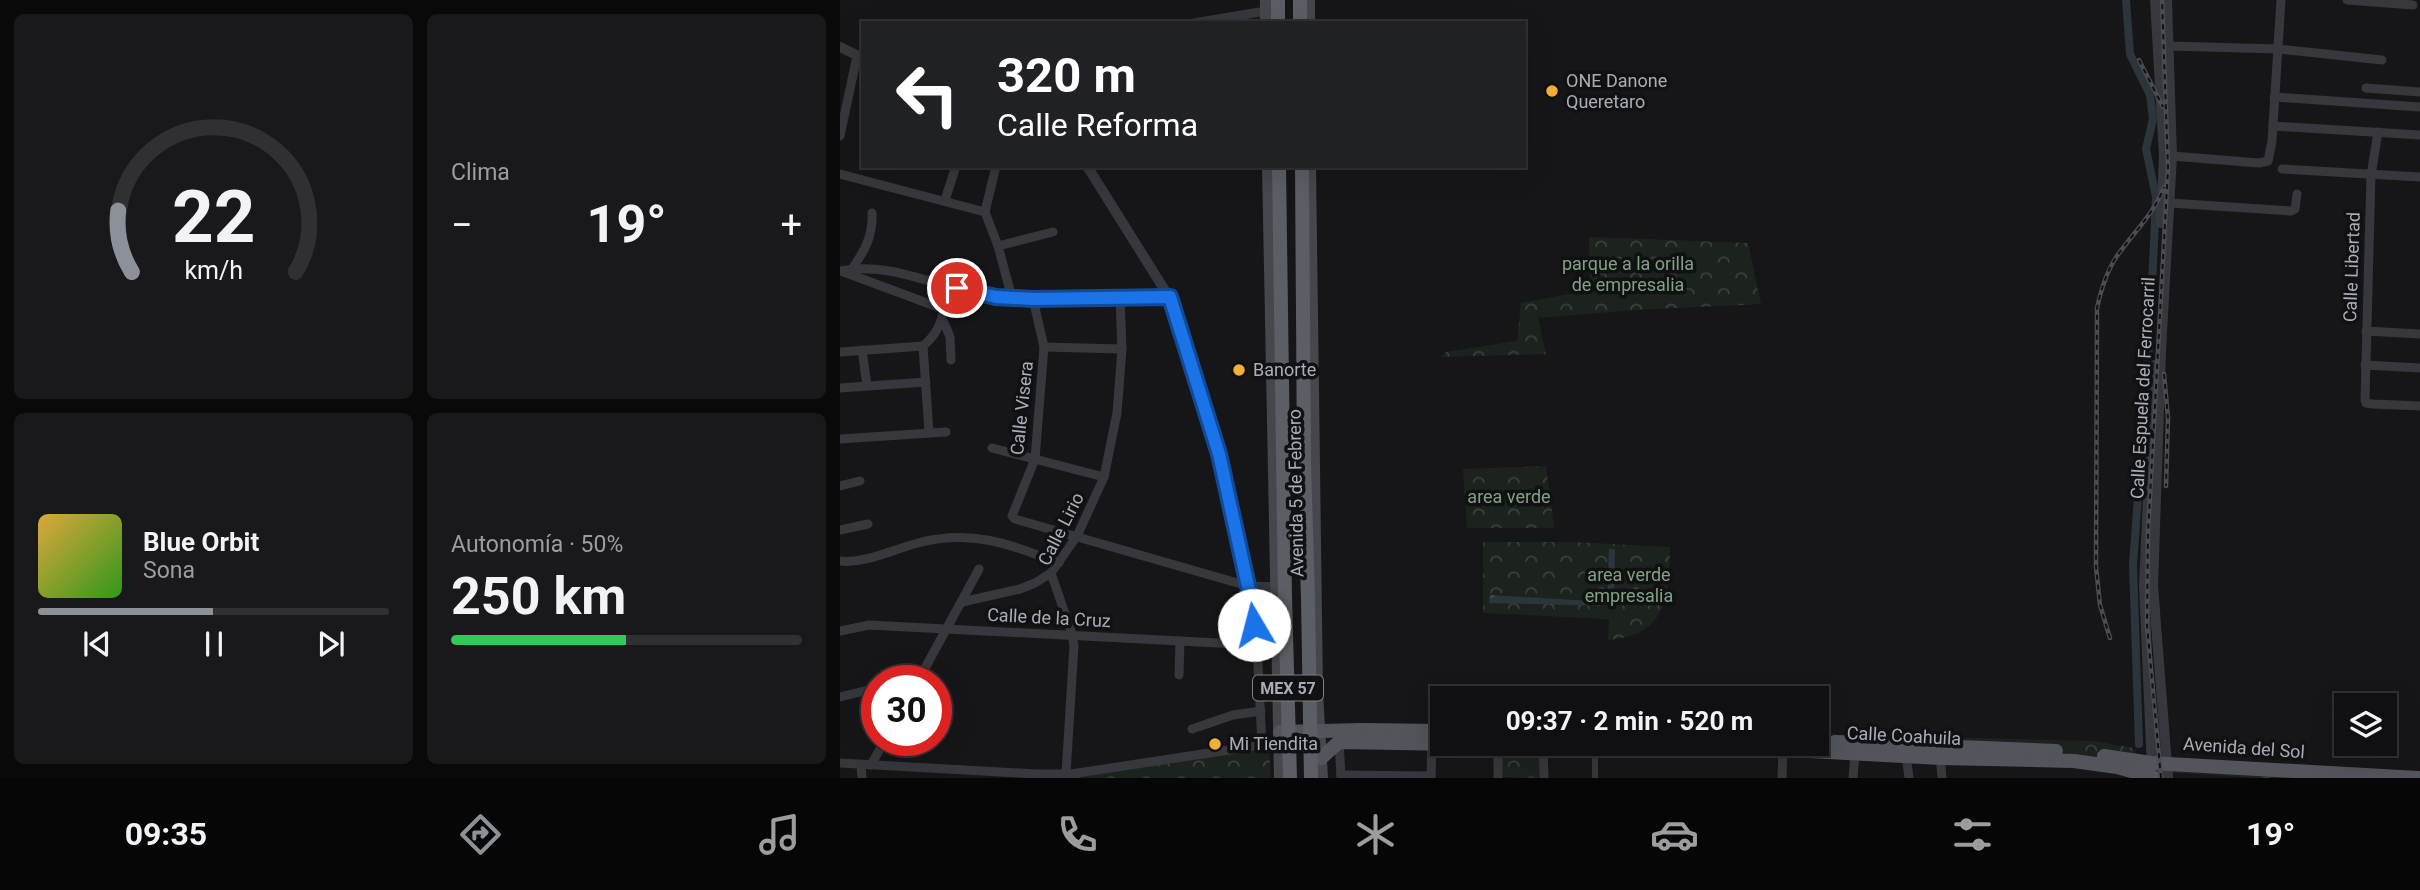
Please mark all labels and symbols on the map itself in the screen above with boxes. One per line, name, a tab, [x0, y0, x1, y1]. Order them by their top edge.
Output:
place label: ONE Danone Queretaro	[1566, 70, 1667, 112]
marker: ONE Danone Queretaro	[1544, 83, 1560, 99]
street label: Calle Libertad	[2339, 211, 2364, 323]
park label: parque a la orilla de empresalia	[1562, 253, 1694, 295]
pin	[927, 258, 987, 318]
street label: Calle Espuela del Ferrocarril	[2126, 276, 2159, 500]
place label: Banorte	[1253, 359, 1316, 380]
street label: Calle Visera	[1006, 360, 1037, 456]
marker: Banorte	[1231, 362, 1247, 378]
street label: Avenida 5 de Febrero	[1284, 409, 1307, 577]
park label: area verde	[1467, 486, 1551, 507]
street label: Calle Lirio	[1033, 489, 1088, 569]
park label: area verde empresalia	[1585, 564, 1673, 606]
position arrow	[1217, 588, 1291, 662]
street label: Calle de la Cruz	[987, 604, 1111, 631]
speed limit sign: 30	[861, 665, 952, 756]
road number: MEX 57	[1253, 676, 1323, 701]
street label: Calle Coahuila	[1846, 722, 1962, 749]
place label: Mi Tiendita	[1229, 733, 1318, 754]
street label: Avenida del Sol	[2182, 733, 2306, 762]
marker: Mi Tiendita	[1207, 736, 1223, 752]

